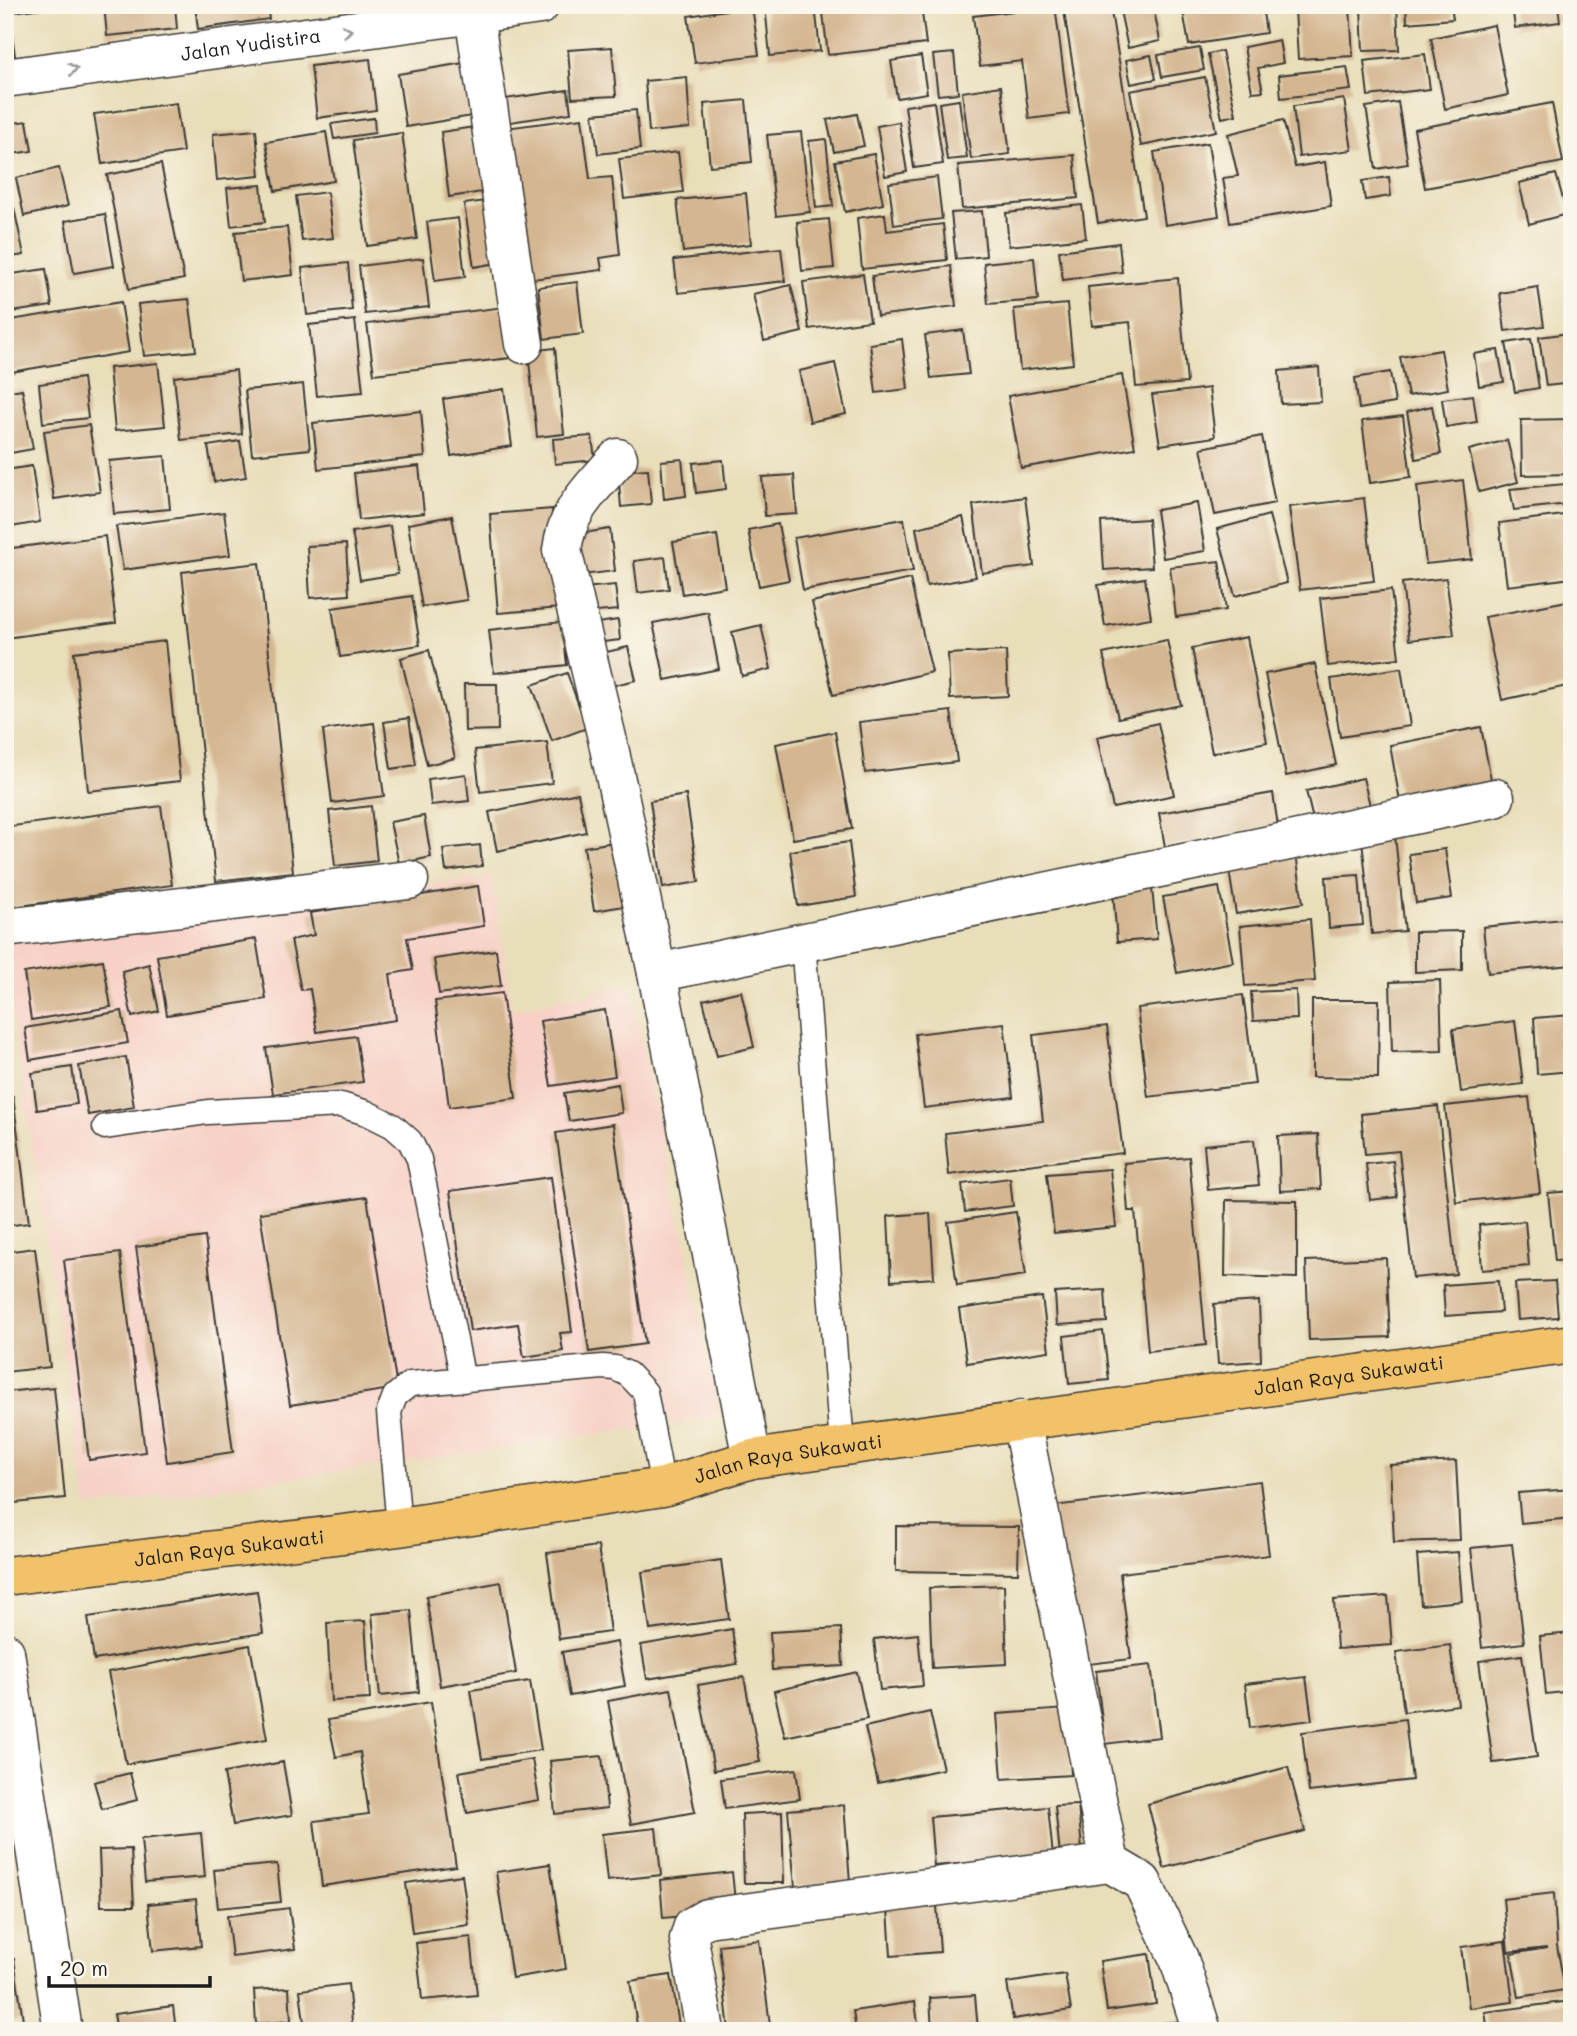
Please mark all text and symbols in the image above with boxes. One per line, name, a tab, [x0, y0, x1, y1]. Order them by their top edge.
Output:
street label: Jalan Yudistira	[179, 22, 322, 66]
one-way arrow	[341, 24, 353, 39]
one-way arrow	[67, 62, 79, 77]
street label: Jalan Raya Sukawati	[1252, 1349, 1445, 1400]
street label: Jalan Raya Sukawati	[691, 1428, 884, 1488]
street label: Jalan Raya Sukawati	[133, 1523, 326, 1572]
scale bar	[49, 1945, 210, 1989]
text: 20 m	[60, 1954, 108, 1981]

